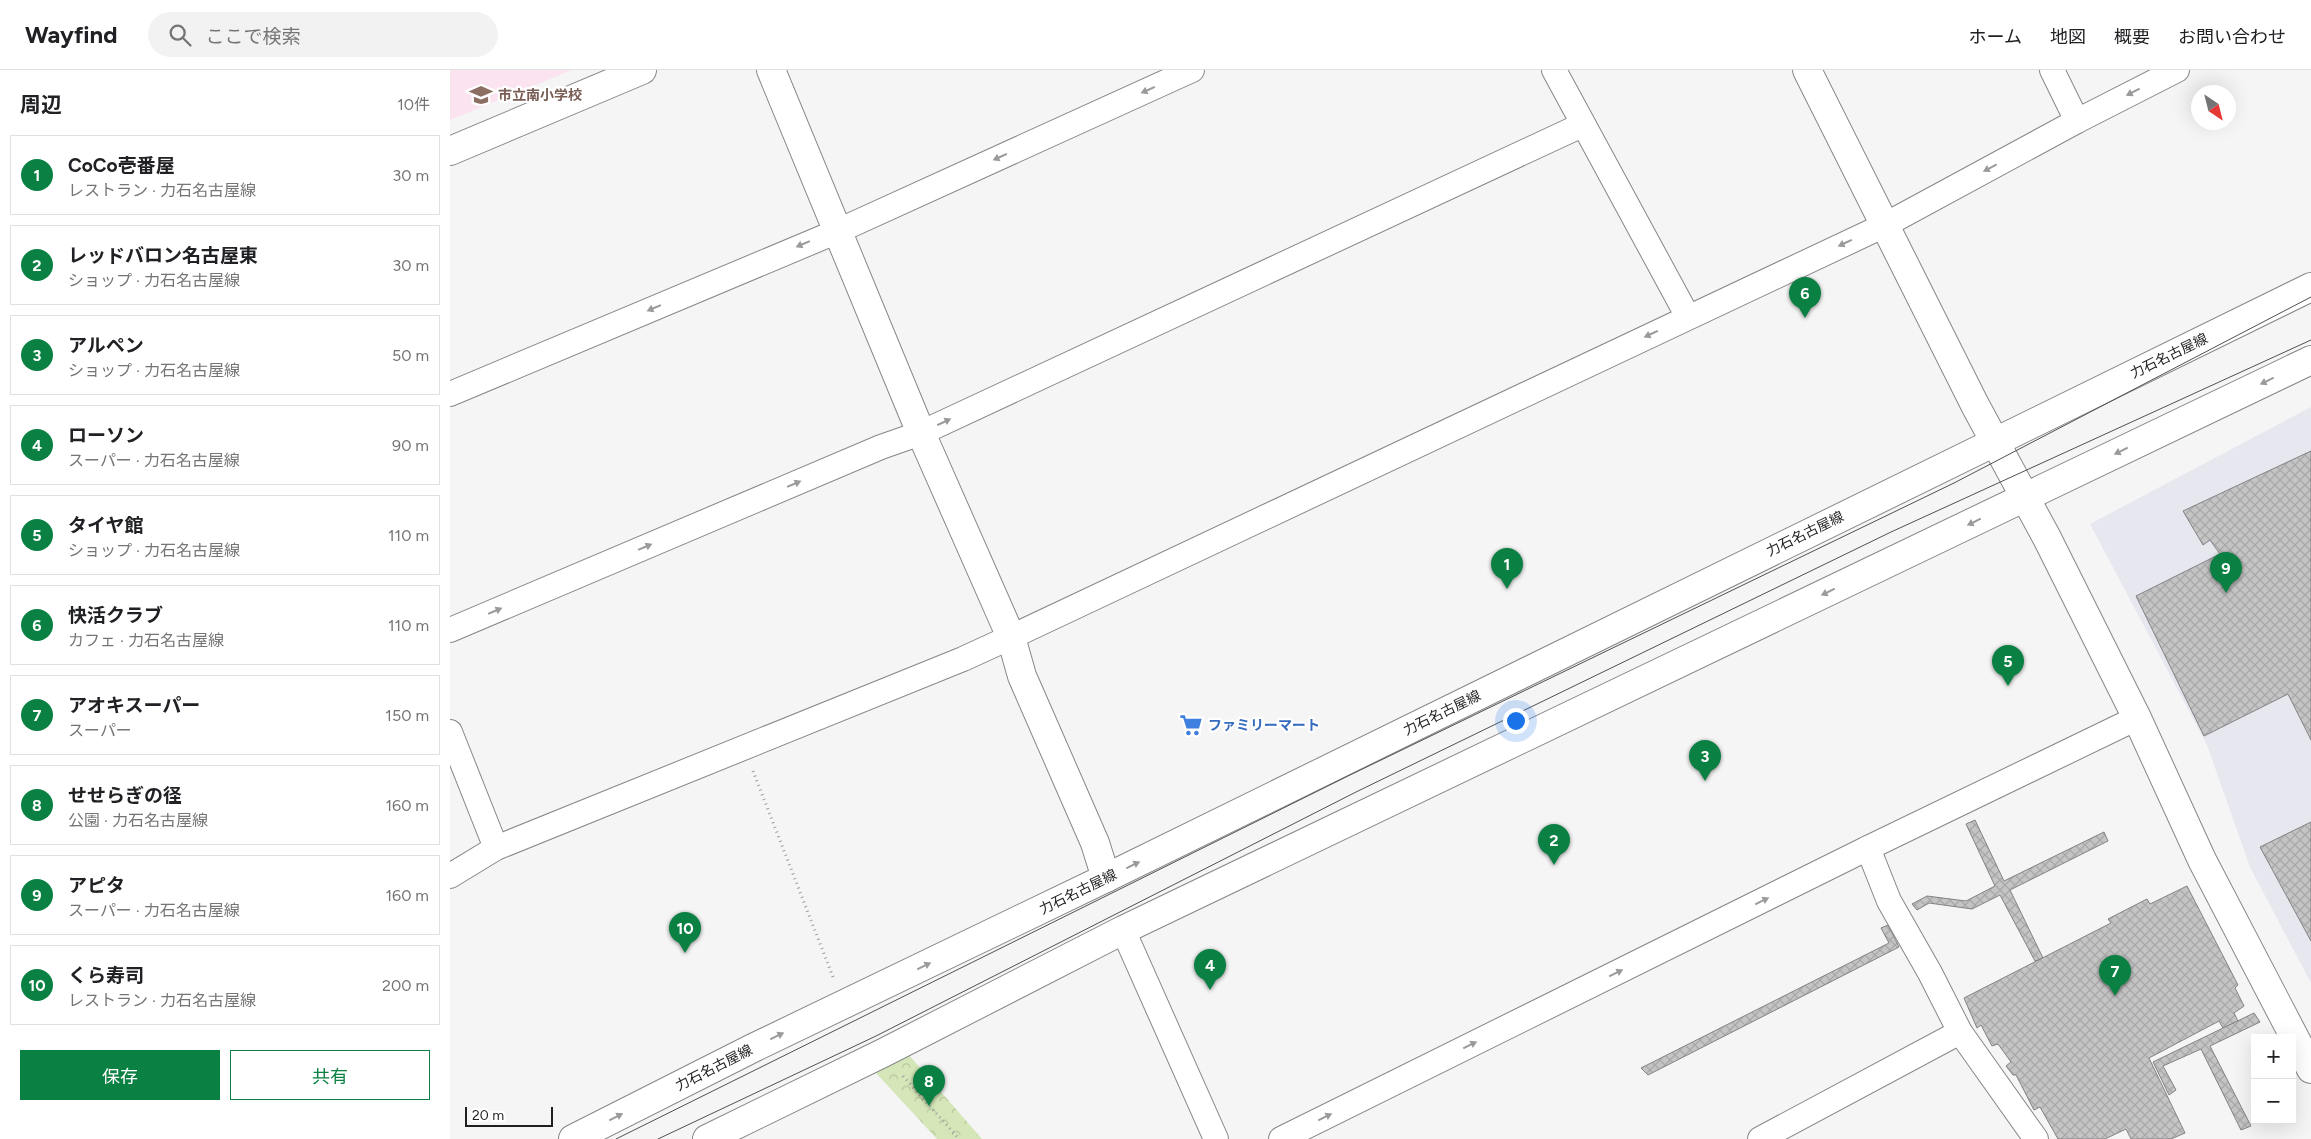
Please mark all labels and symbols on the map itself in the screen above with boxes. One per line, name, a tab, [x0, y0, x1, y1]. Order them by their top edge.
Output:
school or university icon: 市立南小学校	[468, 82, 494, 108]
north arrow	[2191, 85, 2236, 130]
place label: 市立南小学校	[498, 87, 582, 104]
one-way arrow	[1141, 87, 1155, 95]
one-way arrow	[2126, 88, 2141, 96]
one-way arrow	[993, 154, 1007, 162]
one-way arrow	[1982, 164, 1997, 172]
one-way arrow	[1838, 239, 1853, 247]
one-way arrow	[796, 241, 810, 249]
pin: 6	[1789, 277, 1821, 318]
one-way arrow	[646, 304, 661, 312]
one-way arrow	[1644, 330, 1658, 338]
street label: 力石名古屋線	[2128, 330, 2210, 382]
one-way arrow	[2260, 377, 2274, 385]
one-way arrow	[937, 418, 951, 426]
one-way arrow	[2114, 447, 2128, 455]
one-way arrow	[787, 480, 802, 488]
street label: 力石名古屋線	[1764, 508, 1846, 560]
one-way arrow	[1967, 518, 1981, 526]
one-way arrow	[638, 543, 652, 551]
pin: 1	[1491, 548, 1523, 589]
pin: 9	[2210, 552, 2242, 593]
one-way arrow	[1821, 588, 1835, 596]
one-way arrow	[488, 606, 502, 614]
pin: 5	[1992, 645, 2024, 686]
street label: 力石名古屋線	[1401, 687, 1483, 739]
your location	[1503, 708, 1529, 734]
supermarket icon: ファミリーマート	[1178, 712, 1204, 738]
place label: ファミリーマート	[1208, 717, 1320, 734]
pin: 3	[1689, 740, 1721, 781]
pin: 2	[1538, 824, 1570, 865]
one-way arrow	[1126, 861, 1140, 869]
street label: 力石名古屋線	[1037, 866, 1119, 918]
one-way arrow	[1754, 897, 1769, 905]
pin: 10	[669, 912, 701, 953]
pin: 4	[1194, 949, 1226, 990]
pin: 7	[2099, 955, 2131, 996]
one-way arrow	[917, 962, 931, 970]
one-way arrow	[1609, 969, 1623, 977]
one-way arrow	[770, 1032, 784, 1040]
street label: 力石名古屋線	[673, 1041, 755, 1095]
one-way arrow	[1463, 1041, 1478, 1049]
pin: 8	[913, 1065, 945, 1106]
scale bar	[465, 1104, 552, 1127]
one-way arrow	[609, 1113, 624, 1121]
one-way arrow	[1318, 1113, 1332, 1121]

